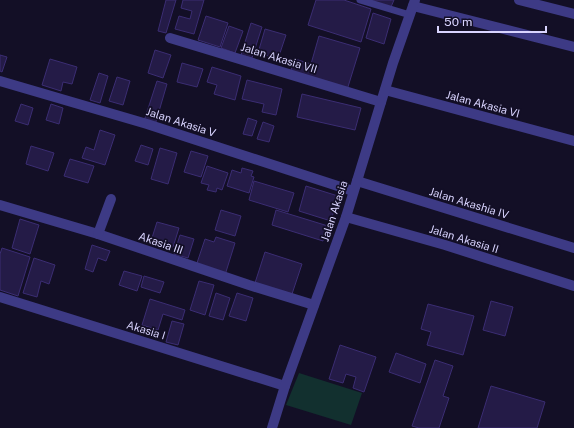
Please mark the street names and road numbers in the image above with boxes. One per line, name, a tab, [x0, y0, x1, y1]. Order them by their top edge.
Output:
street label: Jalan Akasia VII	[239, 41, 319, 75]
street label: Jalan Akasia VI	[445, 88, 521, 120]
street label: Jalan Akasia V	[145, 105, 218, 139]
street label: Jalan Akasia	[319, 179, 349, 243]
street label: Jalan Akashia IV	[428, 185, 511, 221]
street label: Jalan Akasia II	[428, 223, 500, 255]
street label: Akasia III	[137, 230, 185, 256]
street label: Akasia I	[125, 318, 167, 342]

